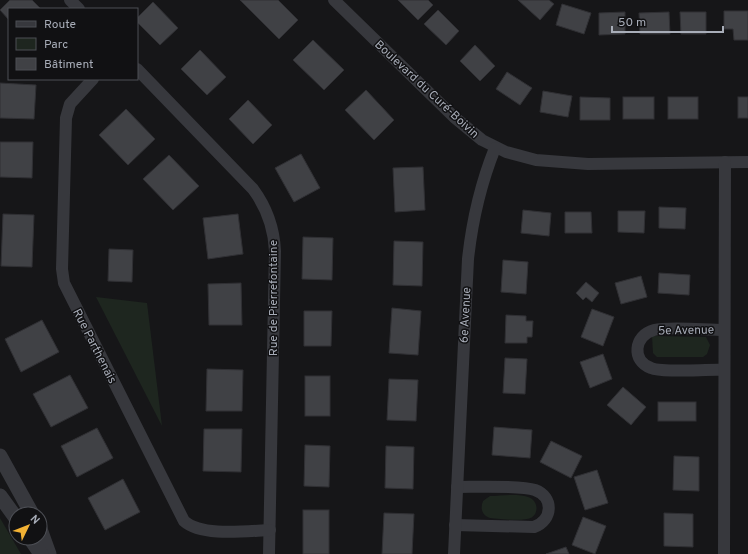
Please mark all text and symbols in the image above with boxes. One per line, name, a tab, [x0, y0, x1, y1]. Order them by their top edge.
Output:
legend	[8, 8, 138, 80]
scale bar	[612, 8, 723, 34]
text: 50 m	[618, 15, 646, 31]
text: Route	[44, 17, 76, 33]
text: Parc	[44, 37, 68, 53]
street label: Boulevard du Curé-Boivin	[371, 37, 482, 142]
text: Bâtiment	[44, 57, 94, 73]
street label: Rue de Pierrefontaine	[266, 240, 282, 356]
street label: 6e Avenue	[457, 287, 475, 343]
street label: Rue Parthenais	[68, 306, 120, 387]
street label: 5e Avenue	[658, 323, 714, 339]
north arrow	[8, 506, 48, 546]
text: N	[27, 512, 42, 528]

